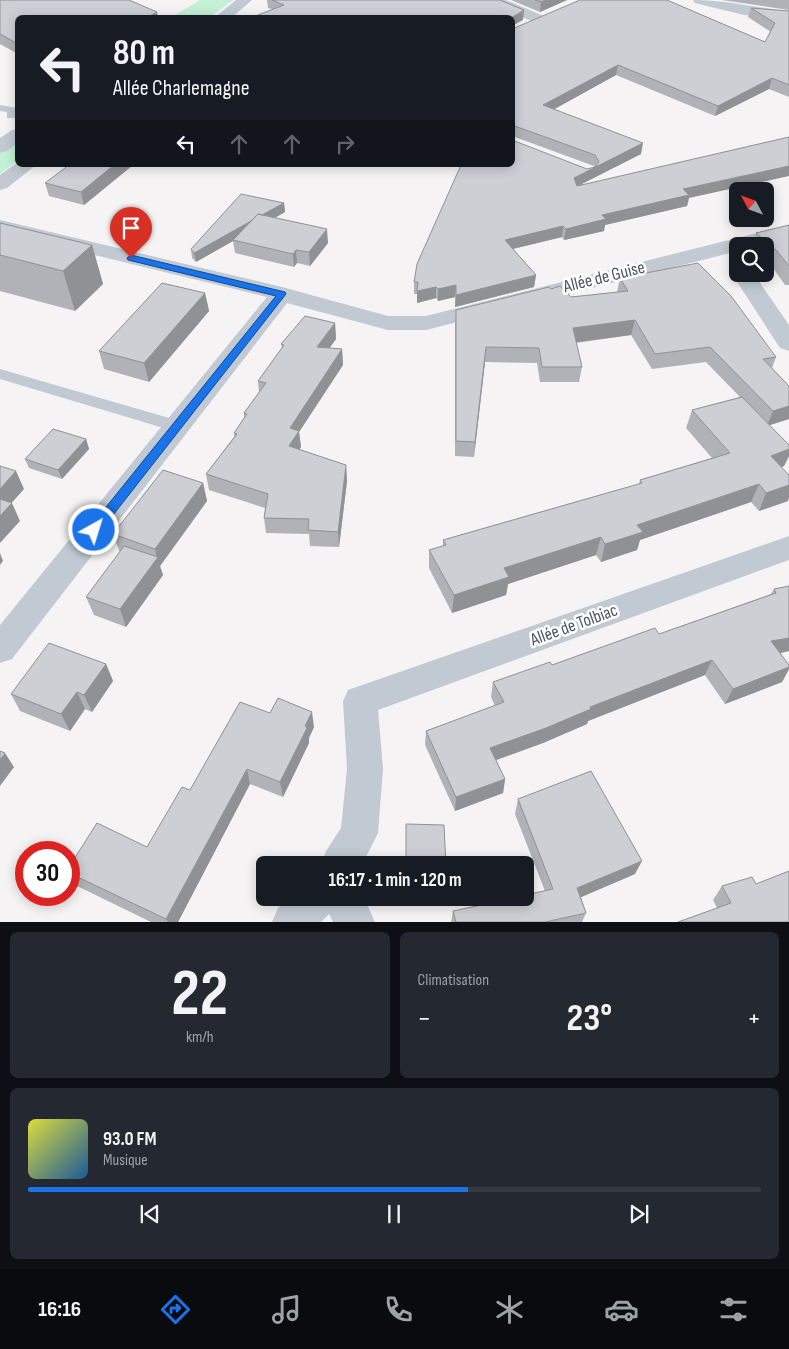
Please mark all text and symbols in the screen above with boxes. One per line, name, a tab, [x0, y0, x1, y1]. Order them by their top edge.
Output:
text: 80 m	[113, 32, 175, 75]
icon: left	[30, 35, 95, 100]
text: Allée Charlemagne	[113, 75, 250, 102]
icon: left	[172, 130, 200, 158]
icon: ahead	[225, 130, 253, 158]
icon: ahead	[278, 130, 306, 158]
icon: right	[331, 130, 359, 158]
north arrow	[729, 182, 774, 228]
map controls	[729, 182, 774, 282]
pin	[110, 207, 152, 258]
icon: arrive	[117, 214, 145, 242]
button: search	[729, 237, 774, 282]
street label: Allée de Guise	[560, 257, 647, 297]
position arrow	[67, 503, 119, 555]
street label: Allée de Tolbiac	[526, 599, 621, 651]
speed limit sign: 30	[15, 841, 80, 906]
text: 16:17 · 1 min · 120 m	[328, 869, 462, 892]
text: 22	[171, 956, 228, 1034]
text: Climatisation	[418, 971, 489, 990]
text: 23°	[566, 996, 612, 1041]
text: −	[418, 1002, 431, 1035]
text: +	[747, 1002, 761, 1035]
text: km/h	[186, 1028, 214, 1047]
text: 93.0 FM	[103, 1128, 156, 1151]
text: Musique	[103, 1151, 148, 1170]
icon: previous	[136, 1200, 164, 1228]
icon: pause	[380, 1200, 408, 1228]
icon: next	[625, 1200, 653, 1228]
icon: directions	[158, 1292, 193, 1327]
icon: music	[269, 1292, 304, 1327]
icon: phone	[381, 1292, 416, 1327]
icon: climate	[492, 1292, 527, 1327]
icon: car	[604, 1292, 639, 1327]
icon: filters	[716, 1292, 751, 1327]
text: 16:16	[38, 1296, 81, 1323]

